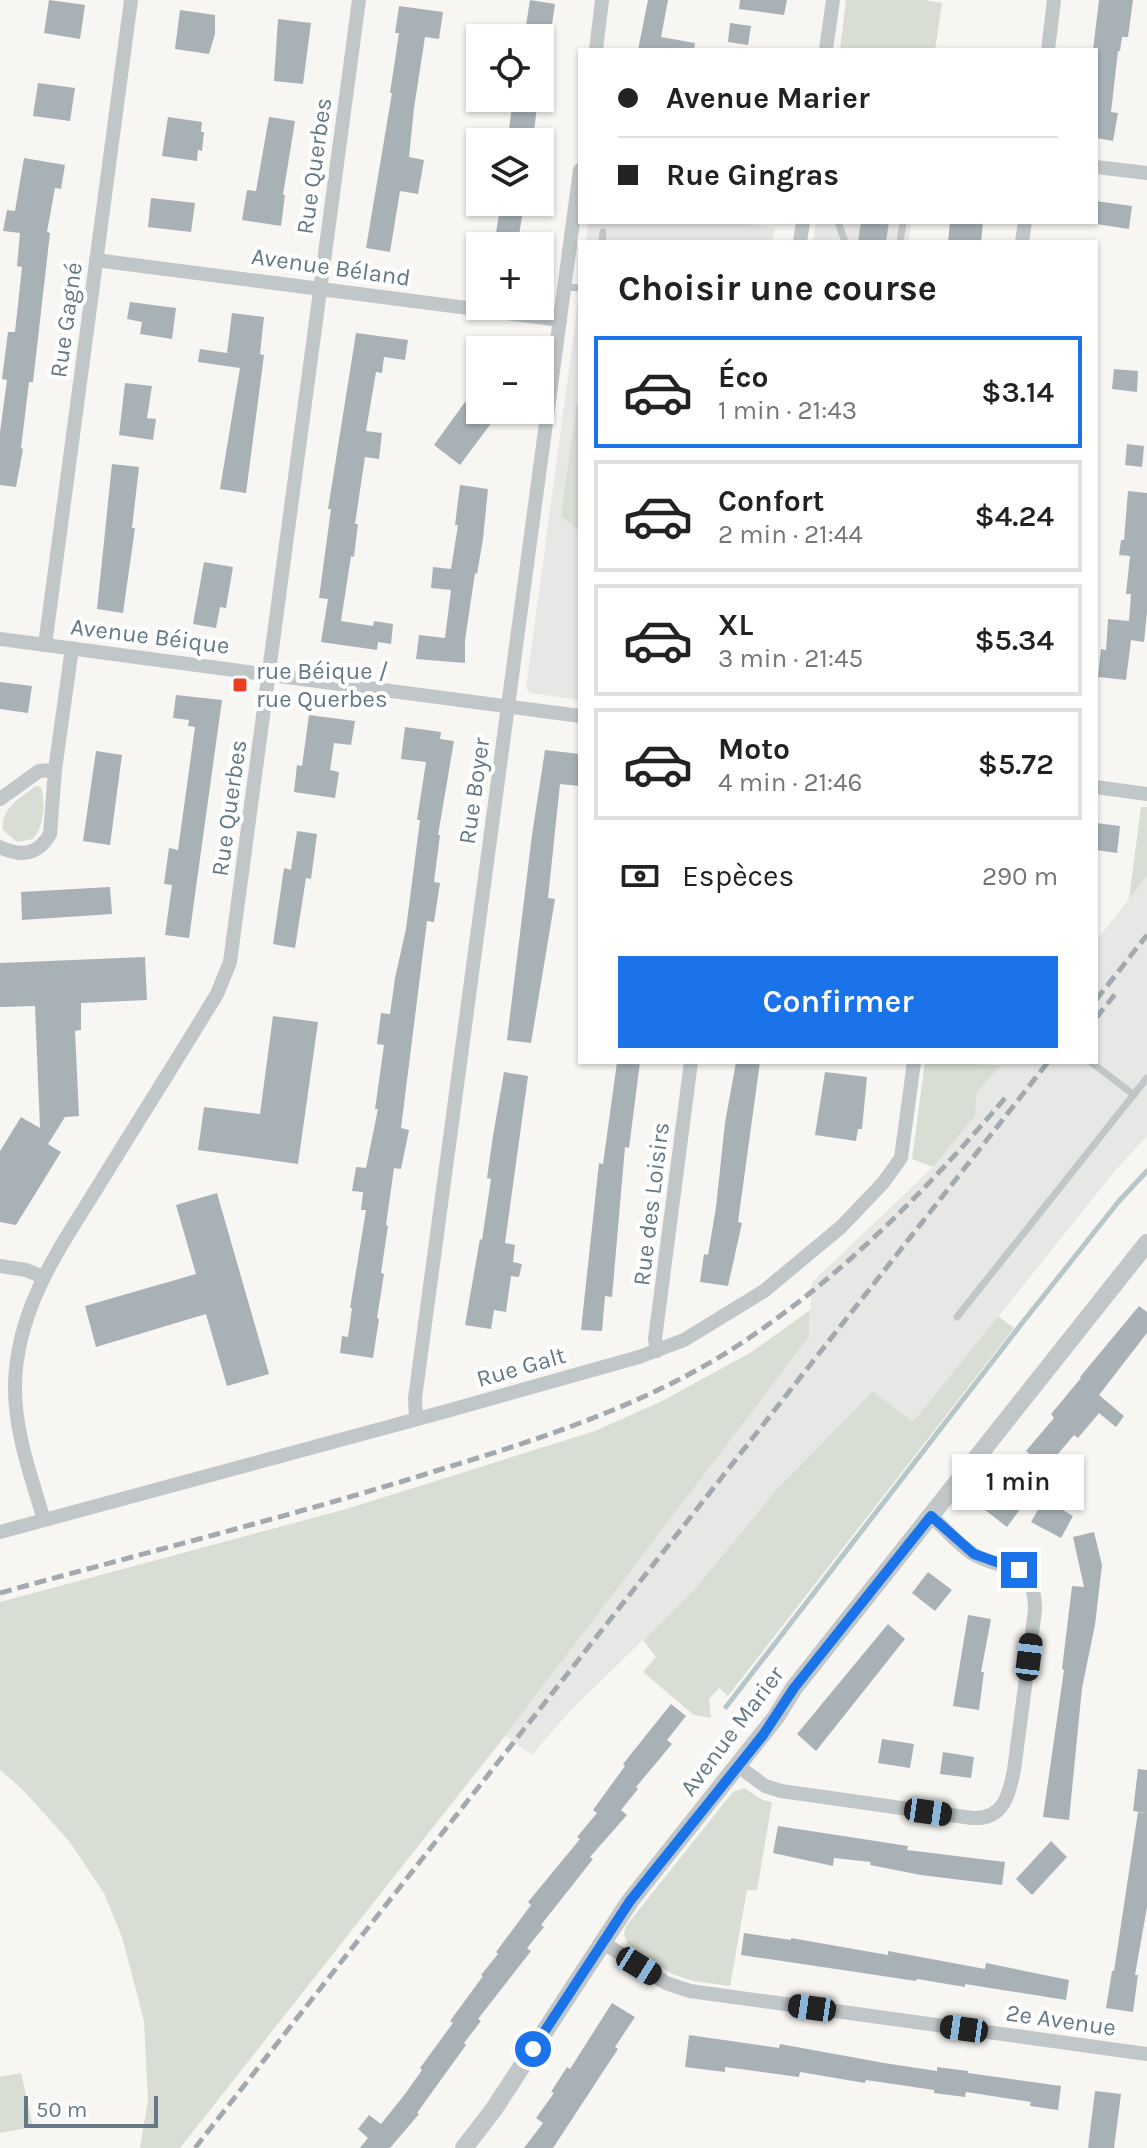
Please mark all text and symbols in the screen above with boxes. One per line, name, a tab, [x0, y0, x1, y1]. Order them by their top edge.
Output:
map controls	[466, 24, 554, 424]
button: locate	[466, 24, 554, 112]
text: Avenue Marier	[666, 80, 870, 116]
street label: Rue Querbes	[291, 96, 337, 236]
button: layers	[466, 128, 554, 216]
text: Rue Gingras	[666, 157, 839, 193]
button: +	[466, 232, 554, 320]
street label: Avenue Béland	[250, 242, 412, 292]
street label: Rue Gagné	[44, 260, 88, 380]
text: Choisir une course	[618, 267, 937, 309]
button: −	[466, 336, 554, 424]
icon: car	[622, 356, 694, 428]
text: Éco	[718, 359, 768, 395]
text: $3.14	[981, 374, 1054, 410]
text: 1 min · 21:43	[718, 395, 857, 426]
icon: car	[622, 480, 694, 552]
text: Confort	[718, 483, 824, 519]
text: $4.24	[975, 498, 1054, 534]
text: 2 min · 21:44	[718, 519, 863, 550]
icon: car	[622, 604, 694, 676]
text: XL	[718, 607, 753, 643]
street label: Avenue Béique	[69, 612, 231, 660]
text: $5.34	[974, 622, 1054, 658]
text: 3 min · 21:45	[718, 643, 863, 674]
place label: rue Béique / rue Querbes	[256, 657, 389, 713]
marker: rue Béique / rue Querbes	[231, 676, 249, 694]
icon: car	[622, 728, 694, 800]
text: Moto	[718, 731, 790, 767]
street label: Rue Boyer	[453, 736, 495, 846]
street label: Rue Querbes	[206, 738, 252, 878]
text: $5.72	[978, 746, 1054, 782]
text: 4 min · 21:46	[718, 767, 863, 798]
icon: cash	[618, 854, 662, 898]
text: Espèces	[682, 858, 794, 894]
text: 290 m	[982, 861, 1058, 892]
button: Confirmer	[618, 956, 1058, 1048]
street label: Rue des Loisirs	[627, 1121, 675, 1287]
street label: Rue Galt	[473, 1341, 569, 1393]
callout: 1 min	[953, 1454, 1085, 1510]
text: 1 min	[986, 1466, 1050, 1497]
route end	[1001, 1552, 1037, 1588]
car	[1014, 1632, 1044, 1682]
street label: Avenue Marier	[674, 1660, 790, 1801]
car	[903, 1797, 953, 1827]
car	[612, 1943, 666, 1989]
car	[787, 1993, 837, 2023]
street label: 2e Avenue	[1004, 1998, 1118, 2042]
car	[939, 2014, 989, 2044]
route start	[515, 2031, 551, 2067]
scale bar	[24, 2092, 158, 2128]
text: 50 m	[36, 2097, 87, 2123]

